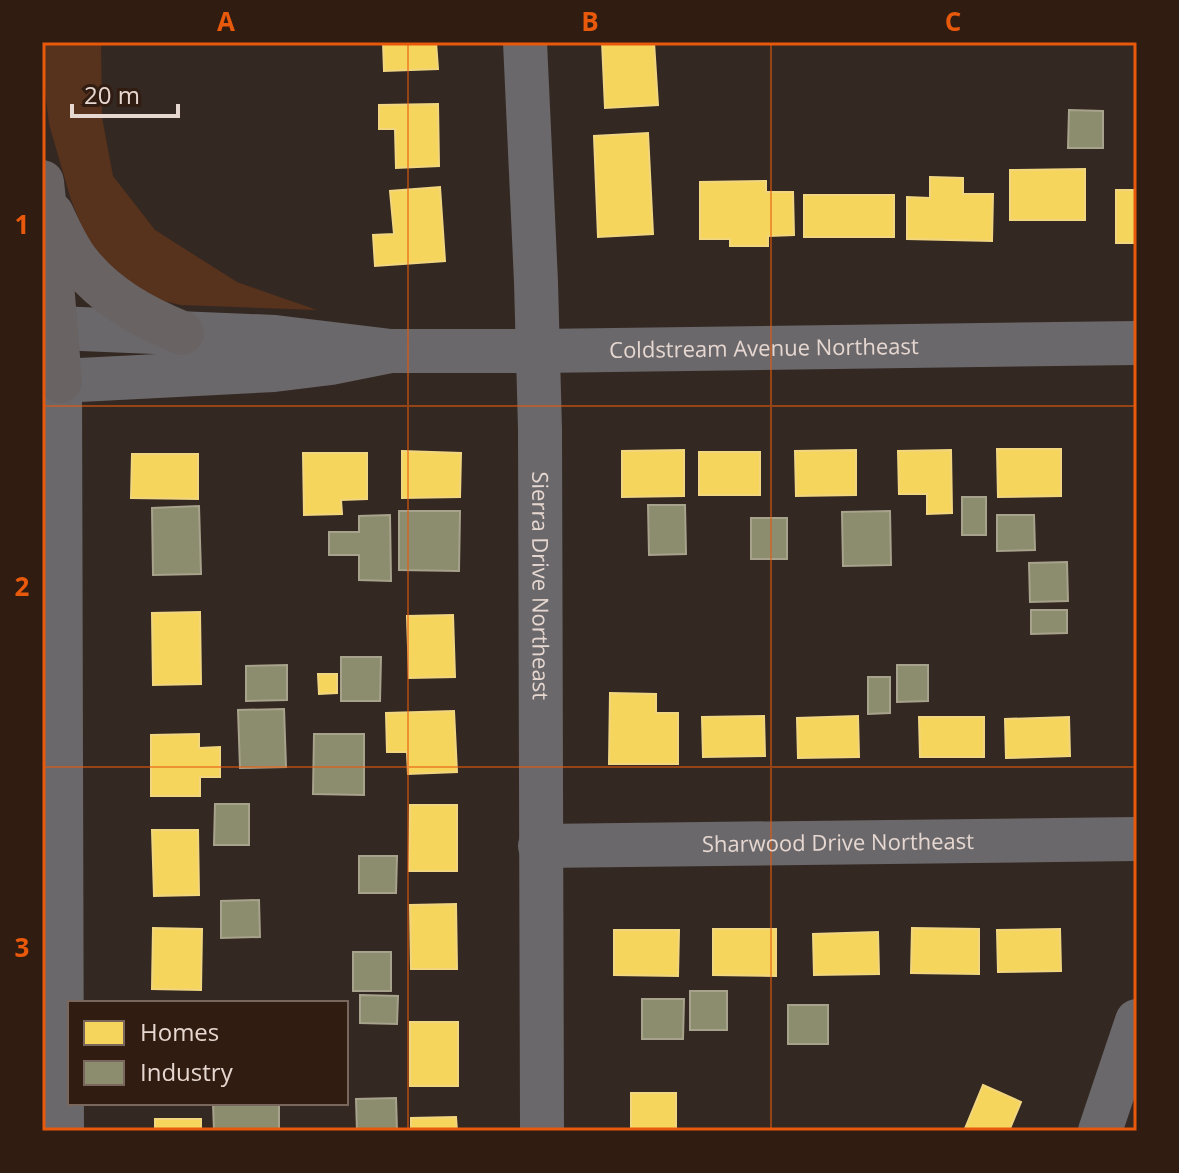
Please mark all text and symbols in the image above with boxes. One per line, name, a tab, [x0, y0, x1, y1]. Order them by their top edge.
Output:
text: A	[217, 3, 235, 39]
text: B	[581, 3, 599, 39]
text: C	[945, 3, 961, 39]
scale bar	[72, 68, 178, 118]
text: 20 m	[84, 78, 140, 111]
text: 1	[15, 206, 29, 242]
street label: Coldstream Avenue Northeast	[609, 330, 919, 364]
street label: Sierra Drive Northeast	[526, 471, 557, 700]
text: 2	[15, 568, 30, 604]
street label: Sharwood Drive Northeast	[702, 825, 974, 858]
text: 3	[15, 929, 29, 965]
legend	[68, 1001, 348, 1105]
text: Homes	[140, 1015, 219, 1048]
text: Industry	[140, 1055, 234, 1088]

